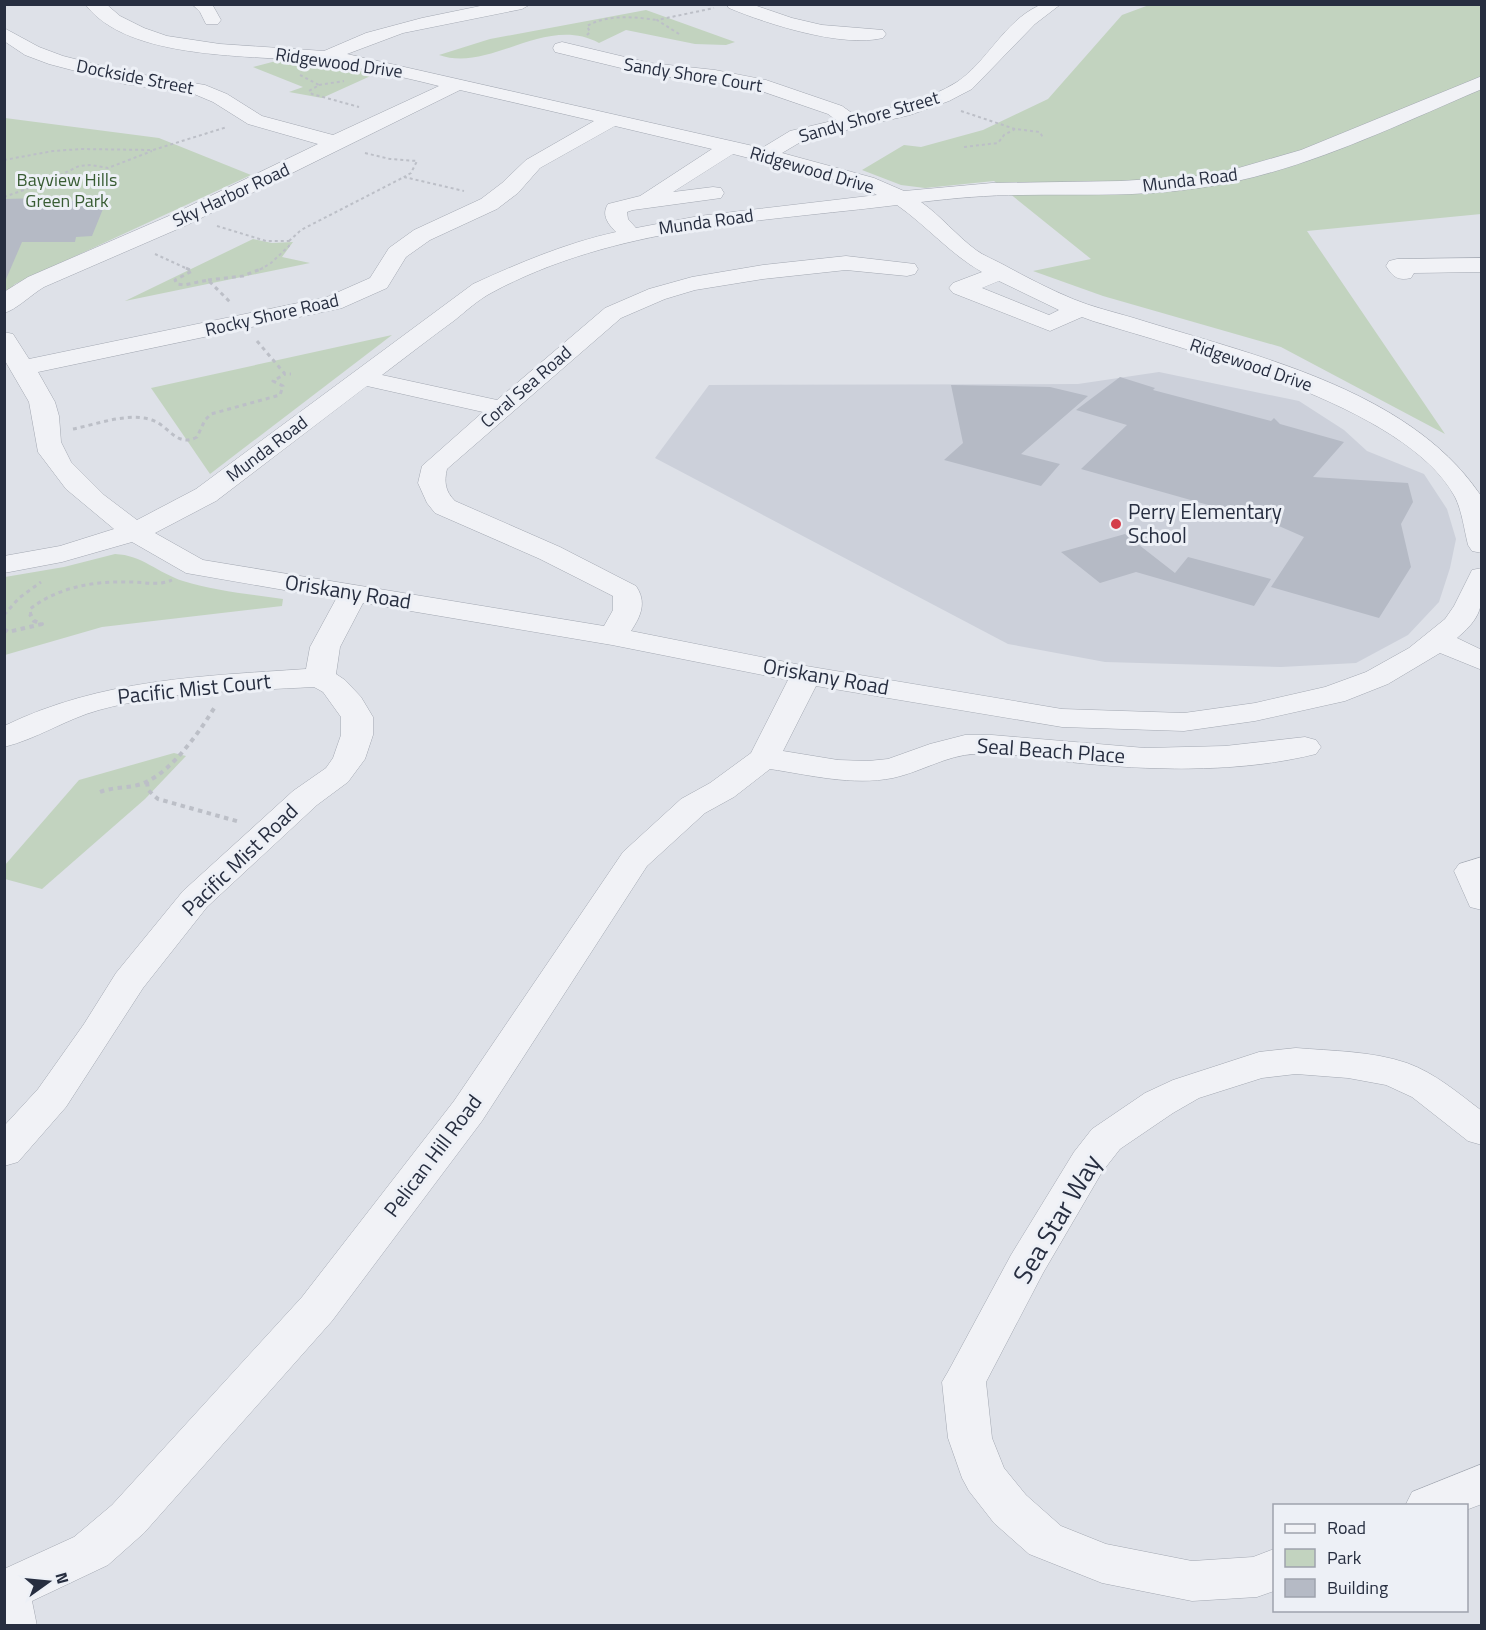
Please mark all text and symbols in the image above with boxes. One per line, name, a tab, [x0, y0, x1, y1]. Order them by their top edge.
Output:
street label: Ridgewood Drive	[274, 40, 404, 85]
street label: Sandy Shore Court	[622, 50, 765, 99]
street label: Dockside Street	[74, 52, 197, 101]
street label: Sandy Shore Street	[795, 83, 943, 149]
street label: Ridgewood Drive	[747, 139, 878, 200]
street label: Sky Harbor Road	[168, 156, 294, 234]
street label: Munda Road	[1141, 160, 1239, 199]
park label: Bayview Hills Green Park	[17, 166, 117, 214]
street label: Munda Road	[657, 201, 755, 242]
street label: Rocky Shore Road	[202, 286, 341, 343]
street label: Ridgewood Drive	[1186, 331, 1316, 398]
street label: Coral Sea Road	[474, 339, 577, 434]
street label: Munda Road	[220, 409, 313, 488]
place label: Perry Elementary School	[1128, 495, 1282, 551]
marker: Perry Elementary School	[1109, 517, 1123, 531]
street label: Oriskany Road	[283, 565, 414, 617]
street label: Oriskany Road	[761, 649, 892, 703]
street label: Pacific Mist Court	[116, 664, 273, 712]
street label: Seal Beach Place	[976, 729, 1126, 771]
street label: Pacific Mist Road	[174, 795, 305, 923]
street label: Pelican Hill Road	[375, 1087, 489, 1224]
street label: Sea Star Way	[1003, 1147, 1111, 1291]
legend	[1273, 1504, 1468, 1612]
text: Road	[1327, 1514, 1366, 1541]
text: Park	[1327, 1544, 1362, 1571]
north arrow	[18, 1552, 78, 1612]
text: N	[49, 1570, 76, 1587]
text: Building	[1327, 1574, 1388, 1601]

